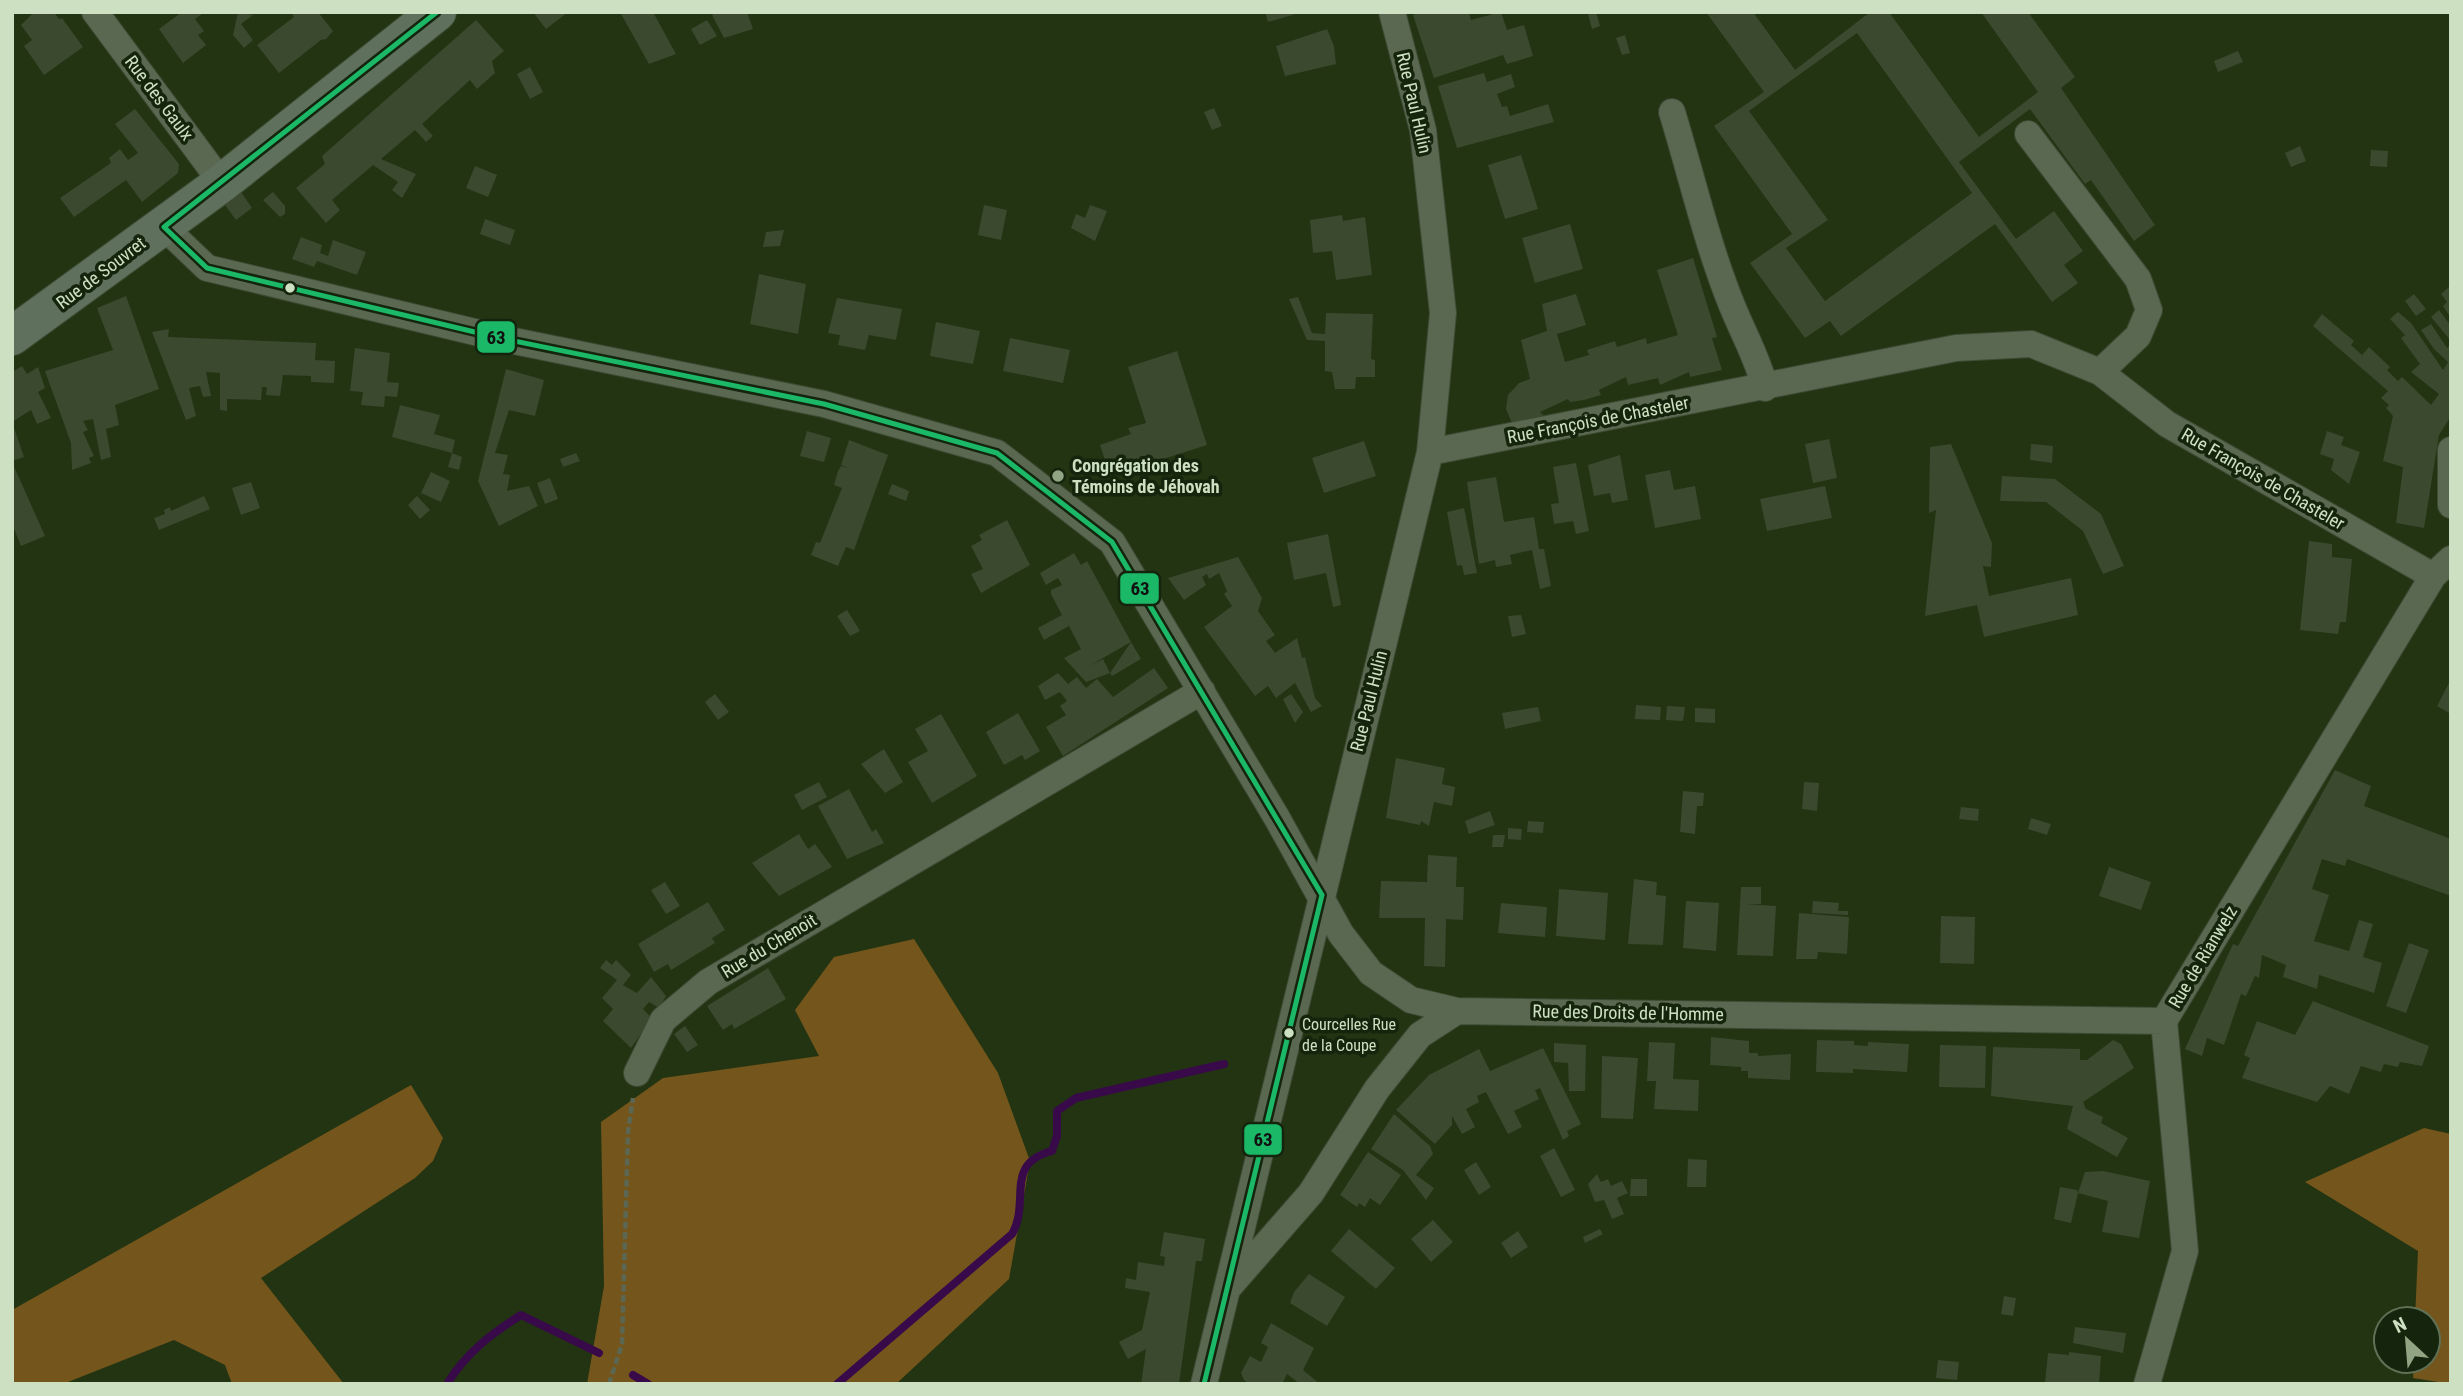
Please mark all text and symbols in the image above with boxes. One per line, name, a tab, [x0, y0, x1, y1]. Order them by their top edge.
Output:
street label: Rue Paul Hulin	[1393, 50, 1436, 155]
street label: Rue des Gaulx	[121, 51, 198, 144]
street label: Rue de Souvret	[52, 232, 149, 313]
unlabelled marker	[283, 281, 297, 295]
line badge: 63	[476, 320, 516, 354]
text: 63	[486, 326, 506, 349]
street label: Rue François de Chasteler	[1505, 391, 1691, 447]
street label: Rue François de Chasteler	[2178, 423, 2349, 534]
place label: Congrégation des Témoins de Jéhovah	[1072, 455, 1220, 497]
marker: Congrégation des Témoins de Jéhovah	[1050, 468, 1066, 484]
line badge: 63	[1119, 572, 1160, 605]
text: 63	[1130, 577, 1150, 600]
street label: Rue Paul Hulin	[1346, 648, 1391, 753]
street label: Rue de Rianwelz	[2164, 902, 2241, 1012]
street label: Rue du Chenoit	[717, 909, 820, 982]
street label: Rue des Droits de l'Homme	[1532, 1000, 1724, 1025]
place label: Courcelles Rue de la Coupe	[1302, 1015, 1396, 1055]
marker: Courcelles Rue de la Coupe	[1282, 1026, 1296, 1040]
line badge: 63	[1243, 1123, 1283, 1156]
text: 63	[1253, 1128, 1273, 1151]
north arrow	[2372, 1305, 2442, 1375]
text: N	[2389, 1312, 2410, 1338]

